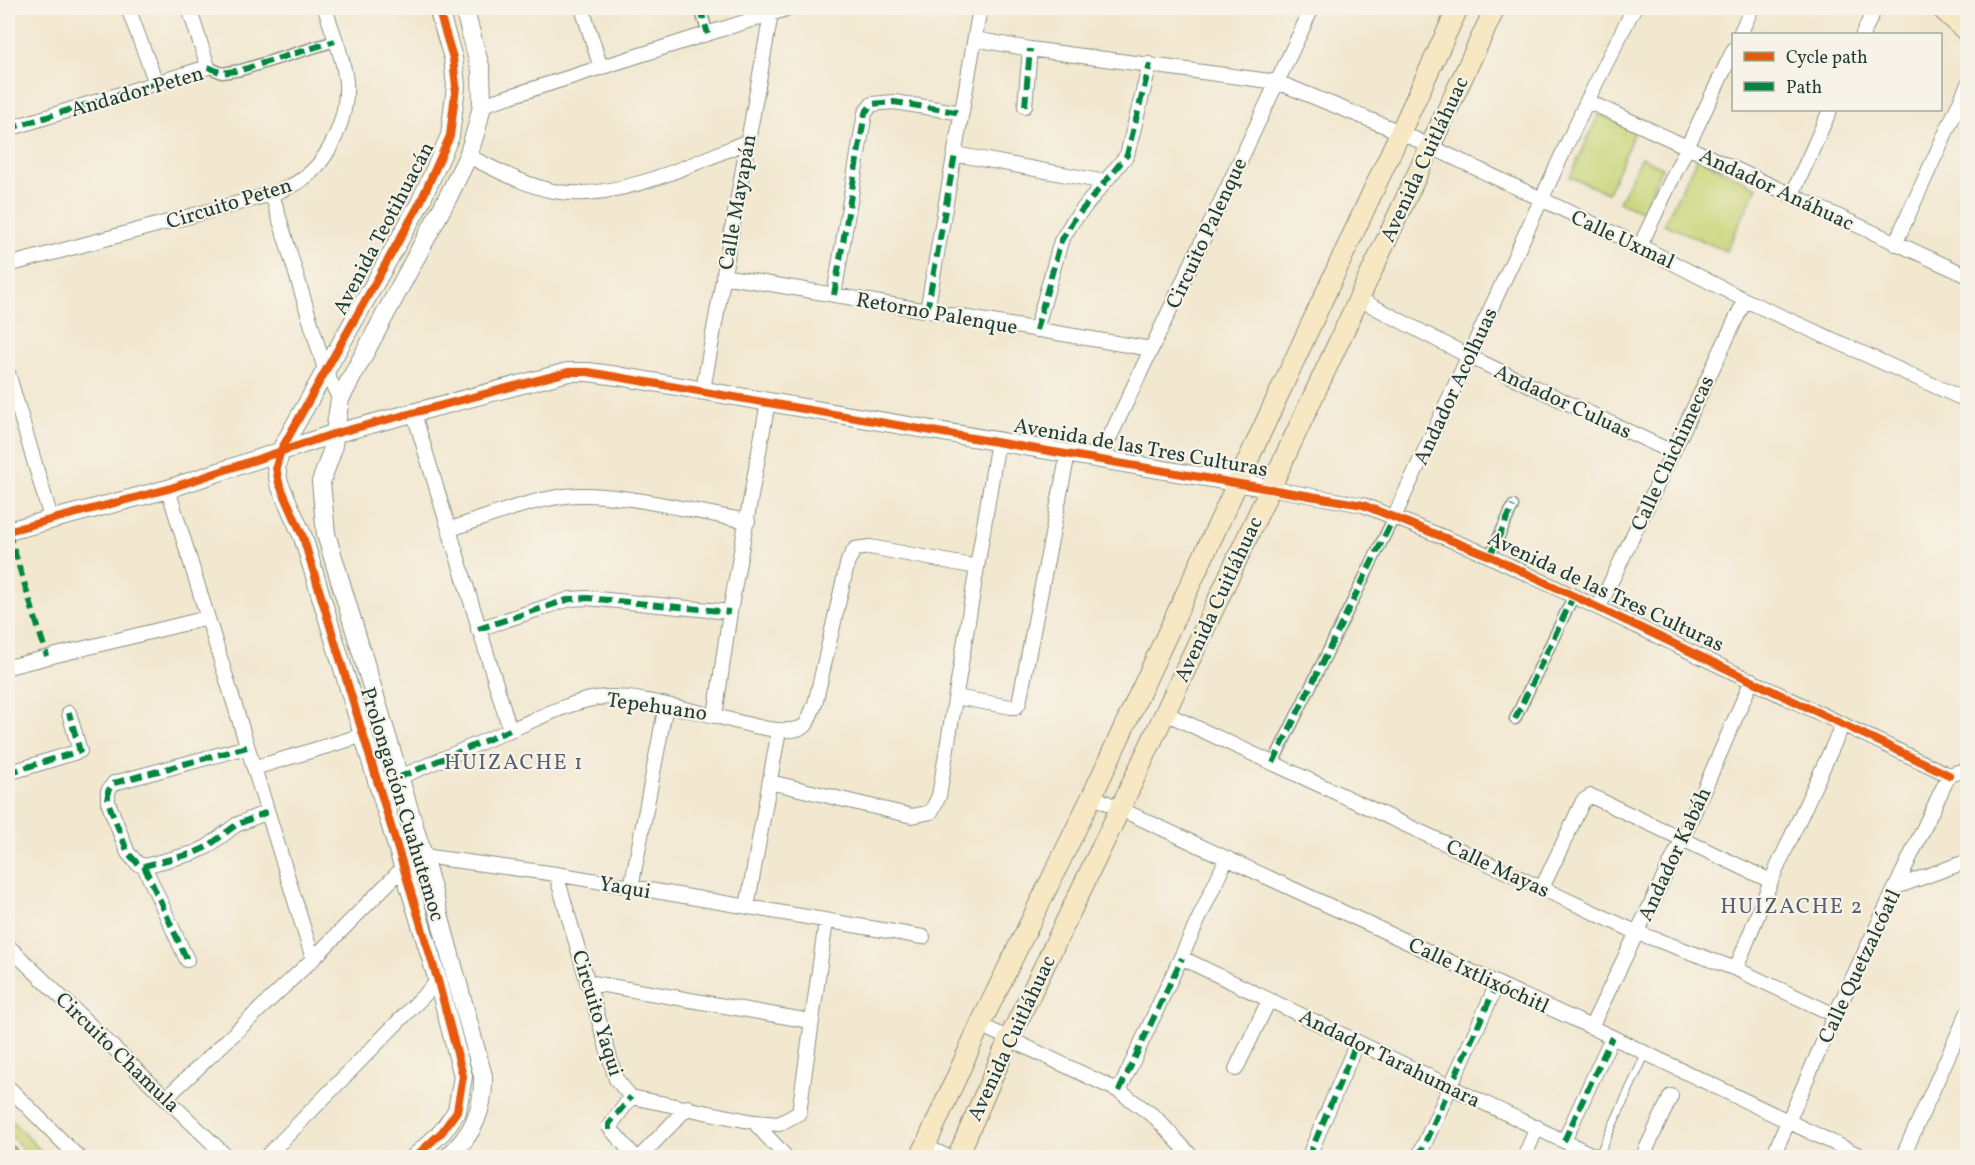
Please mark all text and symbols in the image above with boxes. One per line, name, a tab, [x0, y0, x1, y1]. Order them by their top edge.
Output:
legend	[1732, 33, 1942, 111]
text: Cycle path	[1786, 46, 1868, 71]
street label: Andador Peten	[68, 60, 207, 125]
street label: Avenida Cuitláhuac	[1374, 72, 1477, 247]
text: Path	[1786, 76, 1822, 101]
street label: Calle Mayapán	[712, 132, 765, 272]
street label: Avenida Teotihuacán	[326, 137, 442, 320]
street label: Andador Anáhuac	[1694, 142, 1858, 239]
street label: Circuito Palenque	[1160, 153, 1255, 314]
street label: Circuito Peten	[163, 172, 296, 237]
street label: Calle Uxmal	[1566, 204, 1679, 277]
street label: Retorno Palenque	[854, 286, 1020, 343]
street label: Andador Acolhuas	[1407, 303, 1506, 470]
street label: Andador Culuas	[1489, 358, 1636, 447]
street label: Calle Chichimecas	[1625, 371, 1722, 536]
street label: Avenida de las Tres Culturas	[1011, 412, 1270, 485]
street label: Avenida Cuitláhuac	[1168, 512, 1271, 687]
street label: Avenida de las Tres Culturas	[1482, 525, 1728, 660]
street label: Prolongación Cuahutemoc	[352, 684, 451, 925]
street label: Tepehuano	[605, 686, 709, 729]
district label: HUIZACHE 1	[444, 748, 584, 779]
street label: Andador Kabáh	[1632, 783, 1719, 926]
street label: Calle Mayas	[1441, 833, 1554, 906]
street label: Yaqui	[597, 870, 653, 907]
street label: Calle Quetzalcóatl	[1812, 885, 1909, 1048]
district label: HUIZACHE 2	[1720, 892, 1864, 923]
street label: Calle Ixtlixóchitl	[1403, 931, 1554, 1022]
street label: Circuito Yaqui	[564, 947, 629, 1080]
street label: Avenida Cuitláhuac	[961, 951, 1064, 1126]
street label: Circuito Chamula	[48, 986, 186, 1120]
street label: Andador Tarahumara	[1294, 1003, 1485, 1116]

